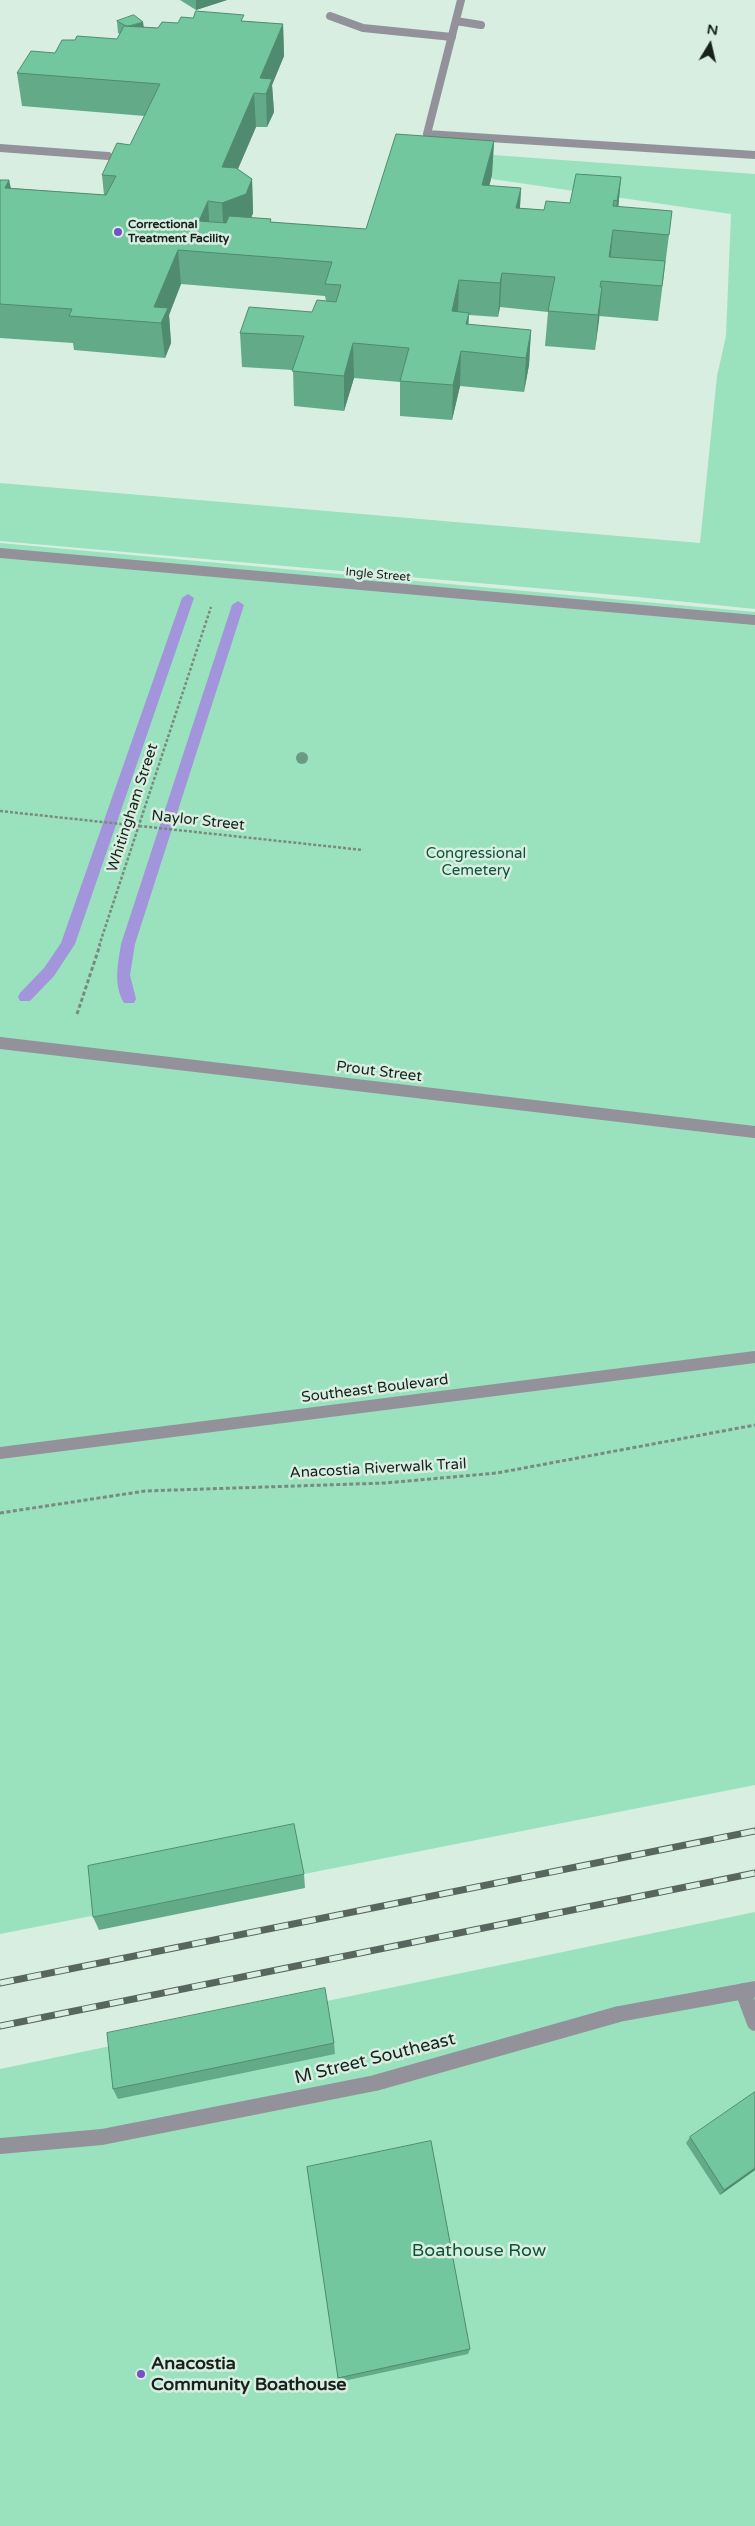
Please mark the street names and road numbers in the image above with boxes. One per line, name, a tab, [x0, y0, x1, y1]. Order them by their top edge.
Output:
street label: Ingle Street	[345, 565, 411, 585]
street label: Whitingham Street	[104, 741, 162, 875]
street label: Naylor Street	[150, 807, 246, 835]
street label: Prout Street	[335, 1058, 423, 1086]
street label: Southeast Boulevard	[300, 1371, 450, 1407]
street label: Anacostia Riverwalk Trail	[289, 1455, 467, 1483]
street label: M Street Southeast	[292, 2029, 458, 2089]

